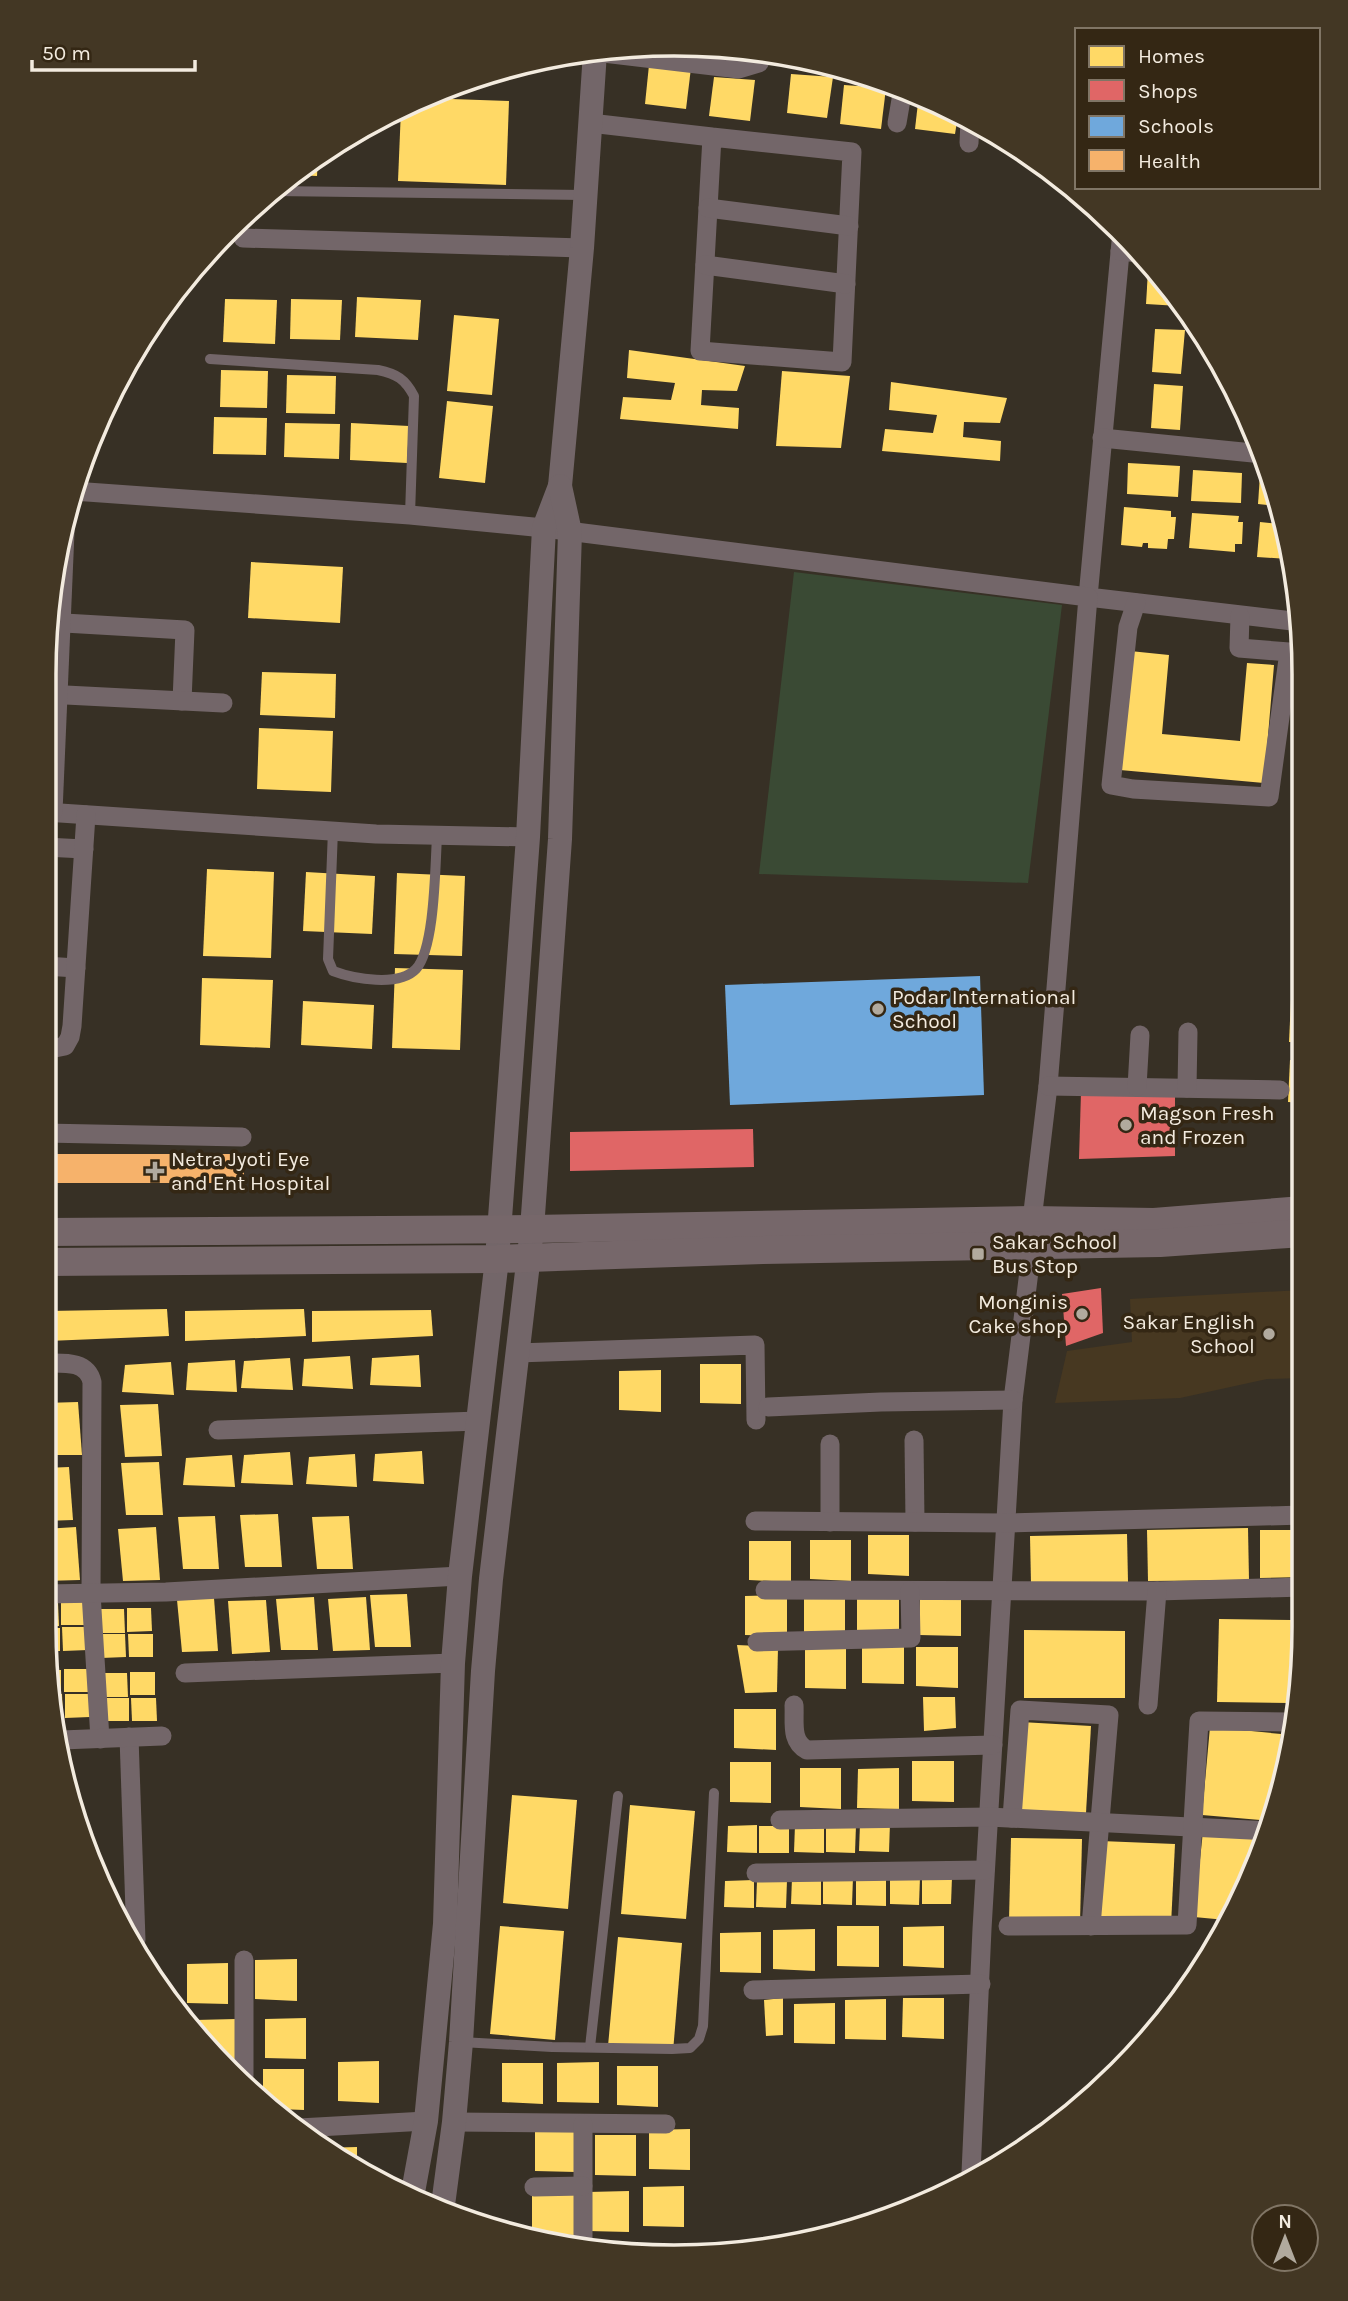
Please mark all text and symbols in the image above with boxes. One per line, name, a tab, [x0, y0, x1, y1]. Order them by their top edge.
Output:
scale bar	[32, 28, 194, 72]
legend	[1075, 28, 1320, 189]
text: 50 m	[42, 41, 91, 65]
text: Homes	[1138, 44, 1205, 68]
text: Shops	[1138, 79, 1198, 103]
text: Schools	[1138, 114, 1214, 138]
text: Health	[1138, 149, 1201, 173]
place label: Podar International School	[892, 985, 1076, 1033]
marker: Podar International School	[870, 1001, 886, 1017]
place label: Magson Fresh and Frozen	[1140, 1101, 1274, 1149]
marker: Magson Fresh and Frozen	[1118, 1117, 1134, 1133]
place label: Netra Jyoti Eye and Ent Hospital	[171, 1147, 330, 1195]
marker: Netra Jyoti Eye and Ent Hospital	[145, 1161, 165, 1181]
place label: Sakar School Bus Stop	[992, 1230, 1117, 1278]
marker: Sakar School Bus Stop	[970, 1246, 986, 1262]
place label: Monginis Cake shop	[969, 1290, 1068, 1338]
marker: Monginis Cake shop	[1074, 1306, 1090, 1322]
place label: Sakar English School	[1123, 1310, 1255, 1358]
marker: Sakar English School	[1261, 1326, 1277, 1342]
north arrow	[1250, 2203, 1320, 2273]
text: N	[1278, 2211, 1292, 2233]

